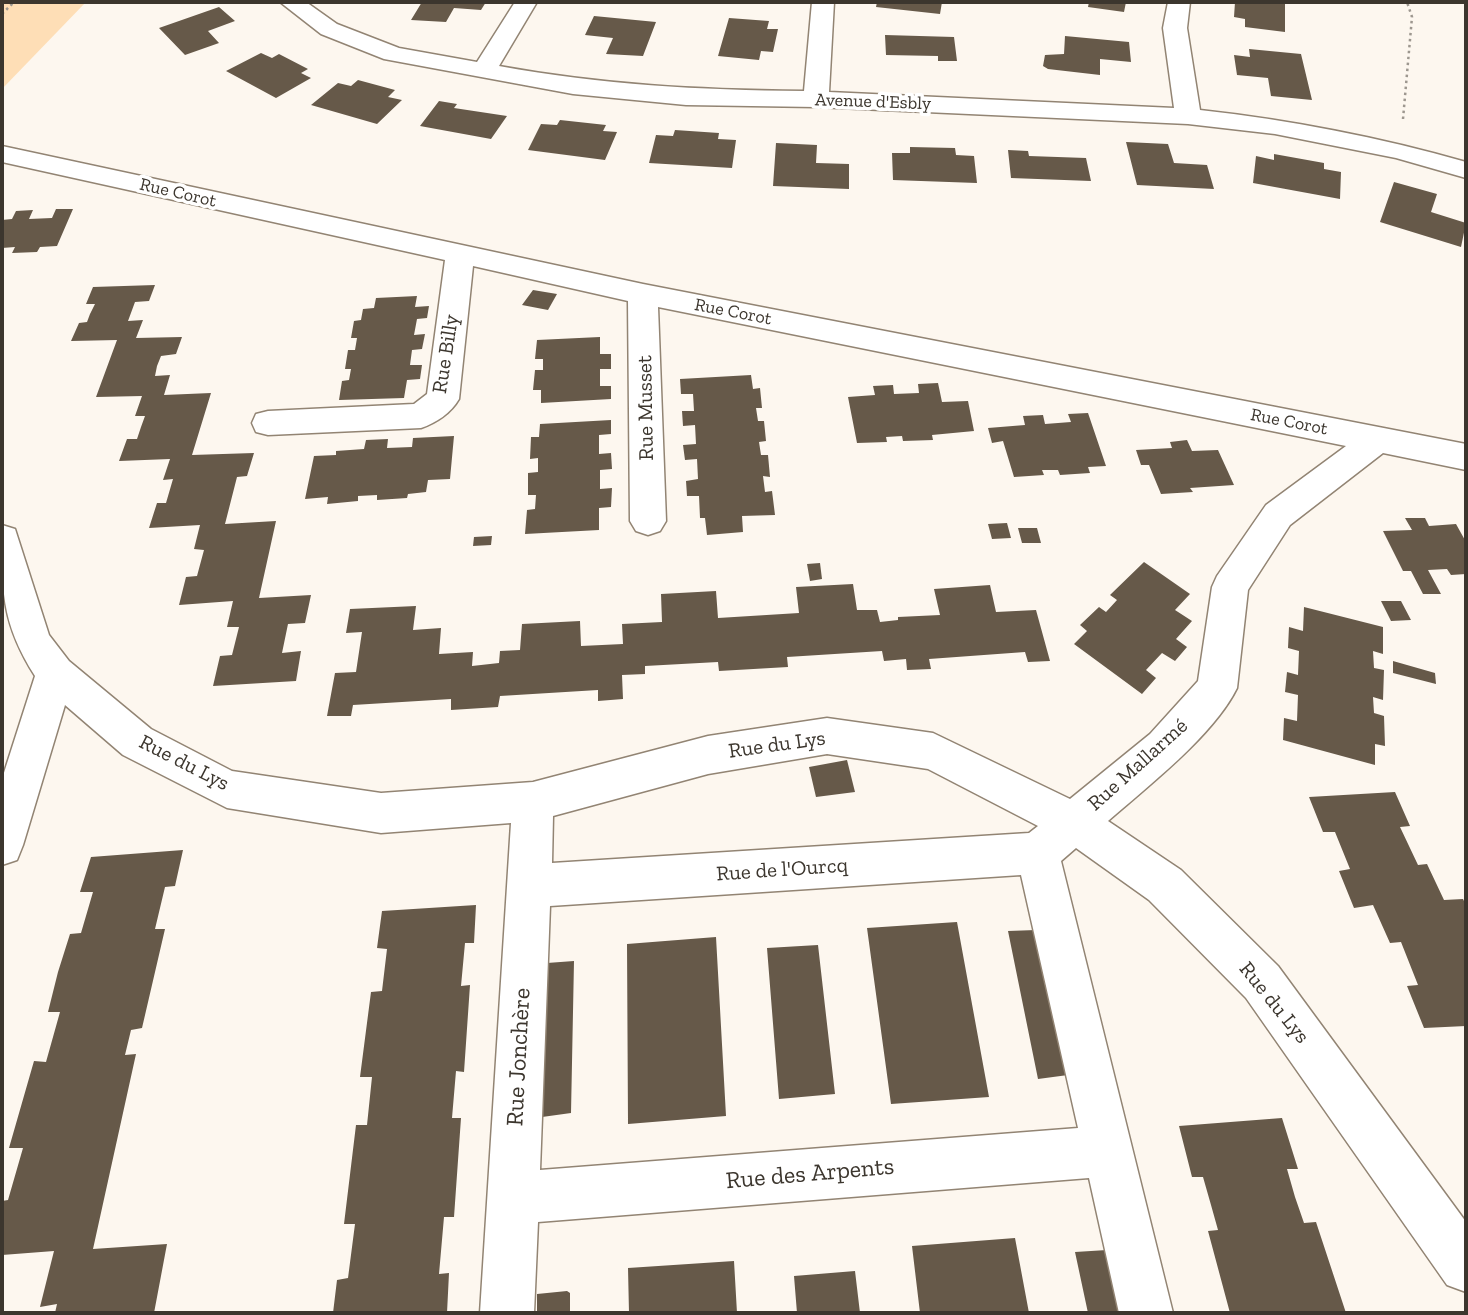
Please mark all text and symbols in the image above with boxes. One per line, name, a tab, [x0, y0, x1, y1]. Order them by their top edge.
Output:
street label: Avenue d'Esbly	[815, 89, 931, 115]
street label: Rue Corot	[138, 174, 218, 212]
street label: Rue Corot	[693, 294, 773, 330]
street label: Rue Billy	[427, 313, 465, 395]
street label: Rue Musset	[632, 355, 660, 461]
street label: Rue Corot	[1249, 404, 1329, 440]
street label: Rue Mallarmé	[1083, 713, 1193, 817]
street label: Rue du Lys	[727, 726, 827, 764]
street label: Rue du Lys	[135, 730, 233, 796]
street label: Rue de l'Ourcq	[715, 853, 849, 887]
street label: Rue du Lys	[1233, 957, 1315, 1049]
street label: Rue Jonchère	[501, 987, 537, 1127]
street label: Rue des Arpents	[725, 1152, 895, 1196]

